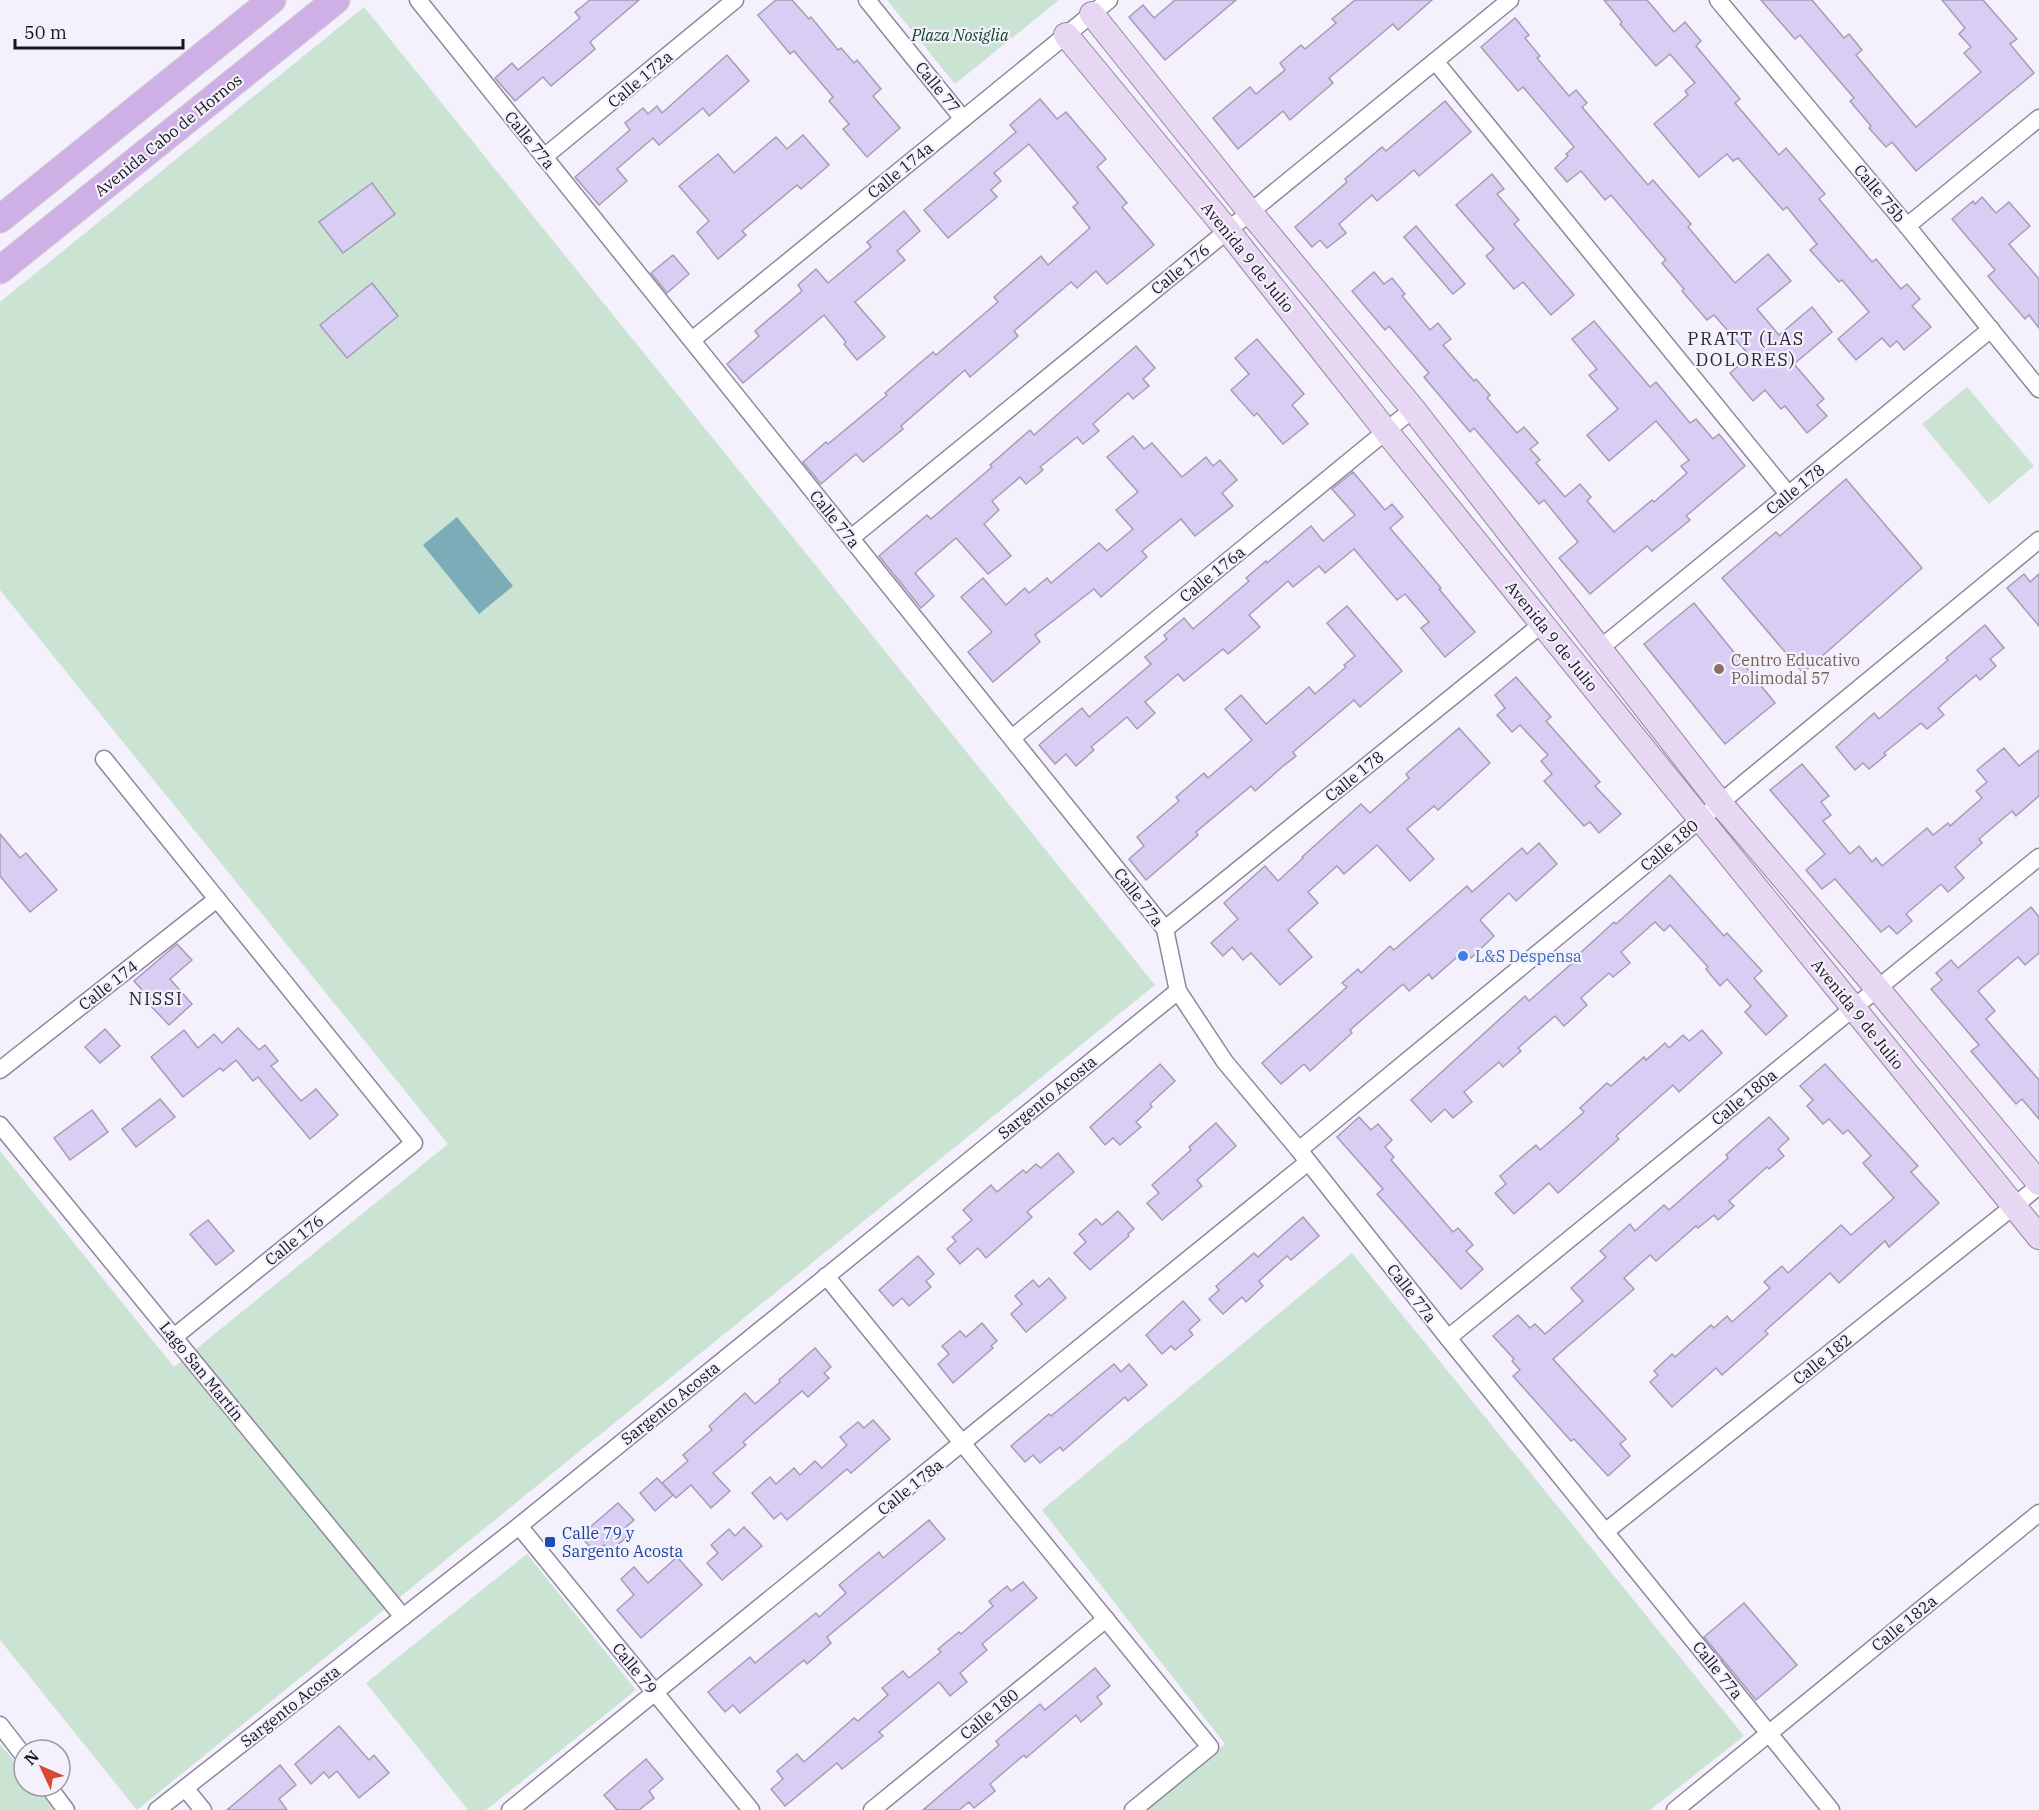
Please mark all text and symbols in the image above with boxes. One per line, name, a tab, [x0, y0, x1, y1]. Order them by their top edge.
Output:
scale bar	[15, 12, 183, 50]
text: 50 m	[24, 21, 67, 44]
park label: Plaza Nosiglia	[910, 25, 1009, 45]
street label: Calle 172a	[604, 46, 677, 112]
street label: Calle 77	[911, 57, 965, 117]
street label: Avenida Cabo de Hornos	[90, 69, 246, 201]
street label: Calle 77a	[501, 107, 560, 173]
street label: Calle 174a	[863, 137, 937, 202]
street label: Calle 75b	[1850, 160, 1910, 226]
street label: Avenida 9 de Julio	[1197, 198, 1299, 316]
street label: Calle 176	[1147, 239, 1213, 299]
district label: PRATT (LAS DOLORES)	[1687, 327, 1805, 371]
street label: Calle 178	[1762, 459, 1828, 519]
street label: Calle 77a	[806, 486, 865, 552]
street label: Calle 176a	[1175, 541, 1249, 606]
street label: Avenida 9 de Julio	[1501, 577, 1603, 695]
place label: Centro Educativo Polimodal 57	[1731, 650, 1860, 688]
marker: Centro Educativo Polimodal 57	[1712, 662, 1726, 676]
street label: Calle 178	[1321, 746, 1387, 806]
street label: Calle 180	[1636, 815, 1702, 875]
street label: Calle 77a	[1110, 864, 1168, 930]
place label: L&S Despensa	[1475, 946, 1582, 966]
marker: L&S Despensa	[1456, 949, 1470, 963]
street label: Avenida 9 de Julio	[1807, 955, 1909, 1073]
street label: Calle 174	[74, 956, 142, 1014]
district label: NISSI	[128, 987, 184, 1010]
street label: Sargento Acosta	[994, 1051, 1101, 1143]
street label: Calle 180a	[1707, 1064, 1781, 1129]
street label: Calle 176	[261, 1210, 327, 1270]
street label: Calle 77a	[1383, 1260, 1441, 1326]
street label: Lago San Martín	[156, 1317, 248, 1425]
street label: Calle 182	[1789, 1329, 1855, 1389]
street label: Sargento Acosta	[617, 1357, 724, 1449]
street label: Calle 178a	[873, 1454, 947, 1519]
place label: Calle 79 y Sargento Acosta	[562, 1523, 683, 1561]
marker: Calle 79 y Sargento Acosta	[543, 1535, 557, 1549]
street label: Calle 182a	[1867, 1590, 1941, 1655]
street label: Calle 77a	[1689, 1637, 1748, 1703]
street label: Calle 79	[608, 1638, 662, 1698]
street label: Sargento Acosta	[236, 1661, 344, 1751]
street label: Calle 180	[956, 1684, 1022, 1744]
north arrow	[12, 1738, 72, 1798]
text: N	[20, 1746, 43, 1769]

